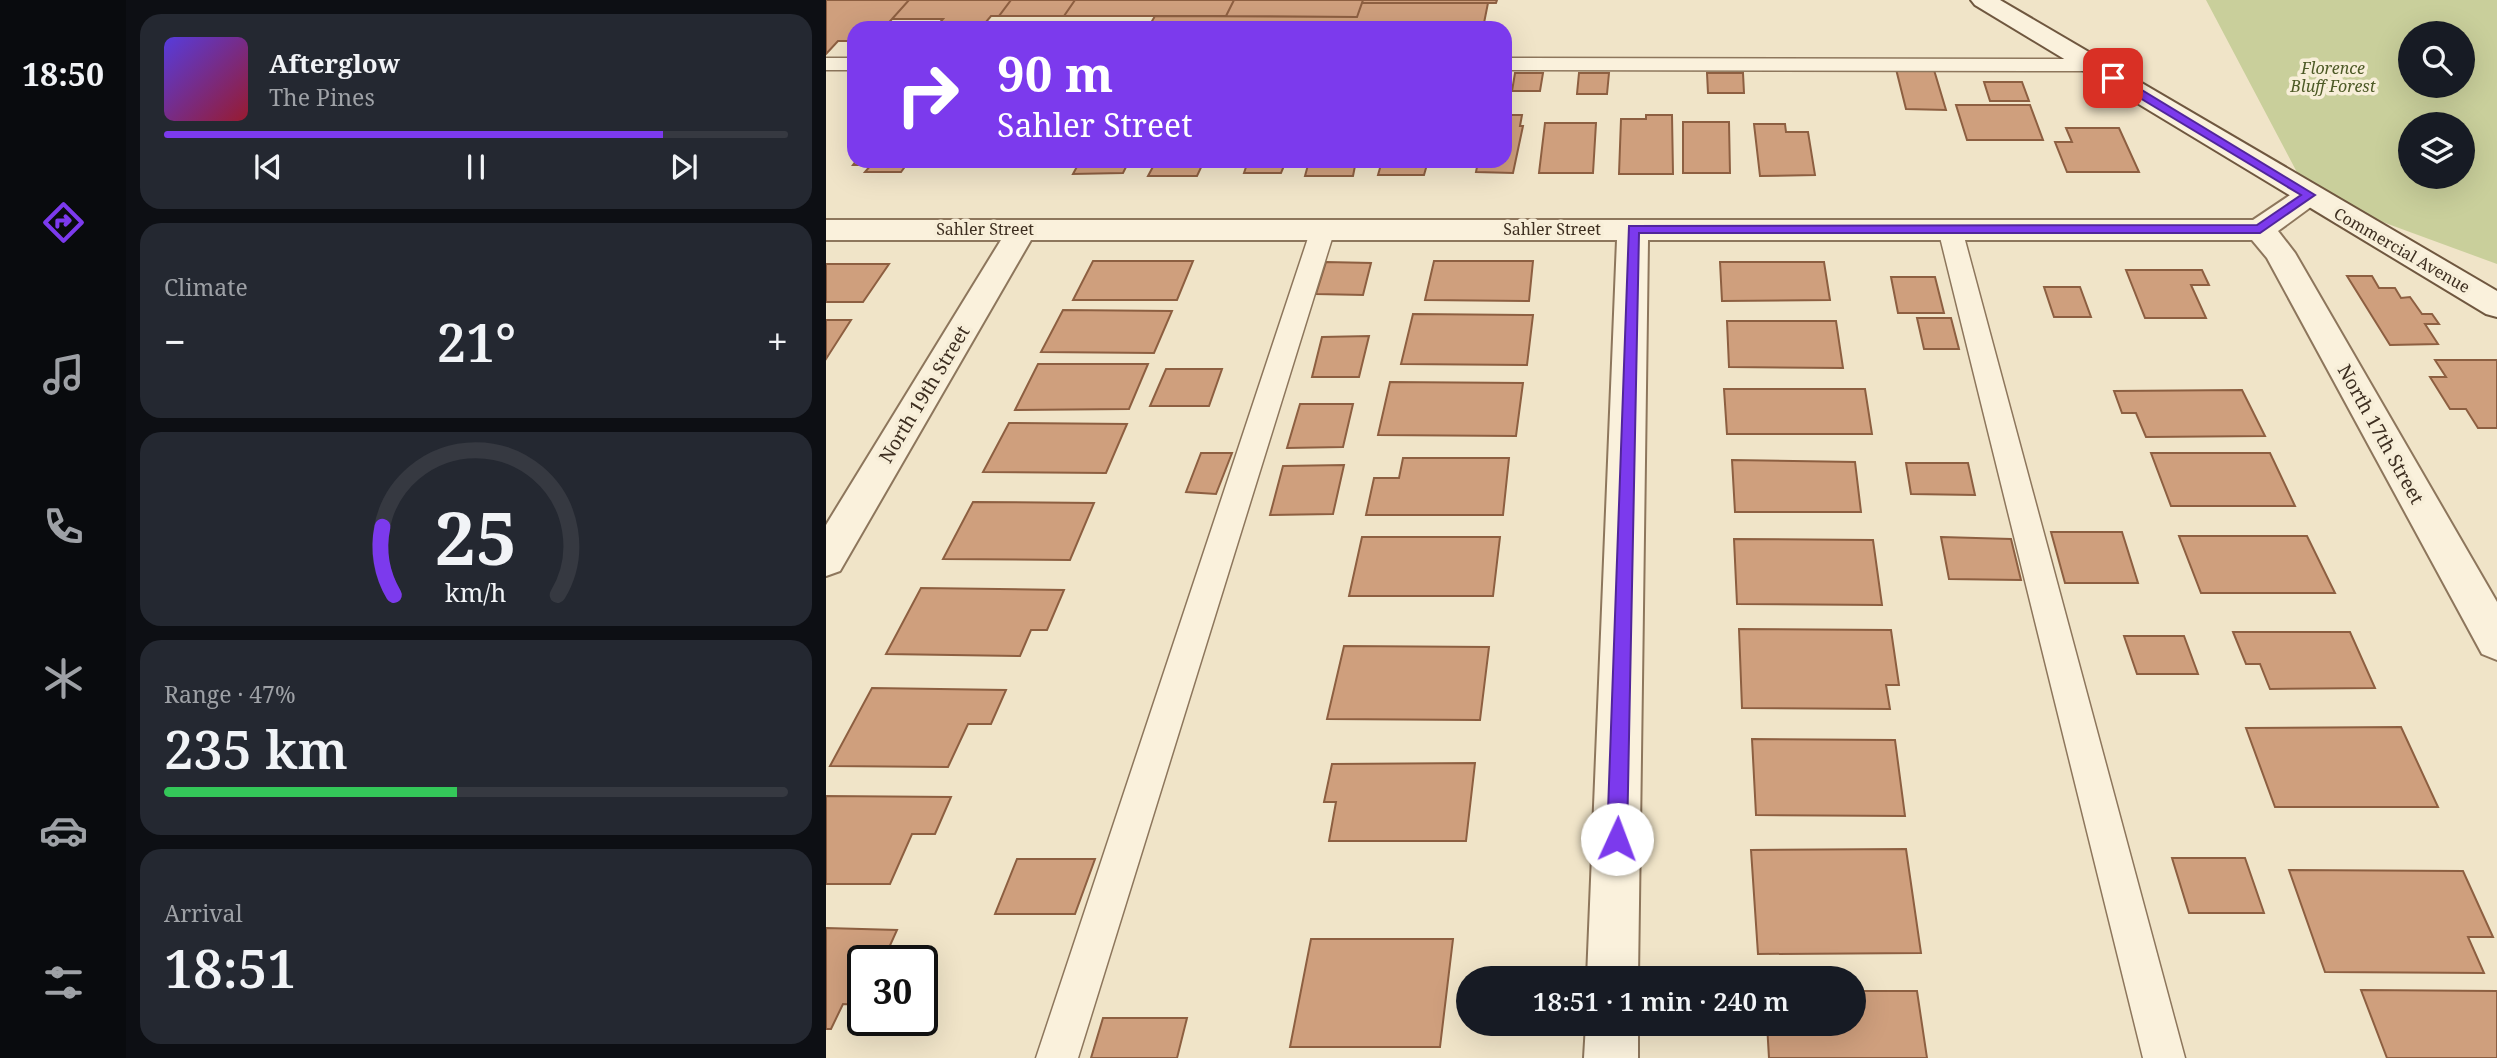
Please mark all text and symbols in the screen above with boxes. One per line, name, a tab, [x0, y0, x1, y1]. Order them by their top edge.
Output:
map controls	[2398, 21, 2475, 189]
button: search	[2398, 21, 2475, 98]
text: 90 m	[997, 40, 1113, 106]
text: Afterglow	[269, 45, 400, 81]
pin	[2083, 48, 2143, 108]
icon: right	[882, 49, 973, 140]
text: 18:50	[22, 52, 104, 95]
park label: Florence Bluff Forest	[2289, 57, 2376, 97]
icon: arrive	[2094, 59, 2132, 97]
text: The Pines	[269, 81, 375, 113]
text: Sahler Street	[997, 103, 1192, 146]
button: layers	[2398, 112, 2475, 189]
icon: previous	[249, 148, 287, 186]
icon: pause	[457, 148, 495, 186]
icon: next	[665, 148, 703, 186]
icon: directions	[39, 198, 88, 247]
street label: Commercial Avenue	[2330, 202, 2474, 298]
street label: Sahler Street	[936, 218, 1034, 240]
street label: Sahler Street	[1503, 218, 1601, 240]
text: Climate	[164, 271, 248, 303]
text: 21°	[437, 306, 516, 377]
text: −	[164, 315, 186, 367]
text: +	[767, 315, 788, 367]
street label: North 19th Street	[873, 320, 975, 468]
icon: music	[39, 350, 88, 399]
street label: North 17th Street	[2332, 359, 2430, 509]
text: 25	[435, 487, 517, 586]
icon: phone	[39, 502, 88, 551]
text: km/h	[445, 575, 507, 609]
icon: climate	[39, 654, 88, 703]
text: Range · 47%	[164, 678, 296, 710]
text: 235 km	[164, 713, 348, 784]
position arrow	[1580, 802, 1654, 876]
icon: car	[39, 806, 88, 855]
text: Arrival	[164, 897, 243, 929]
text: 18:51	[164, 932, 297, 1003]
speed limit sign: 30	[847, 945, 938, 1036]
icon: filters	[39, 958, 88, 1007]
text: 18:51 · 1 min · 240 m	[1533, 983, 1789, 1019]

